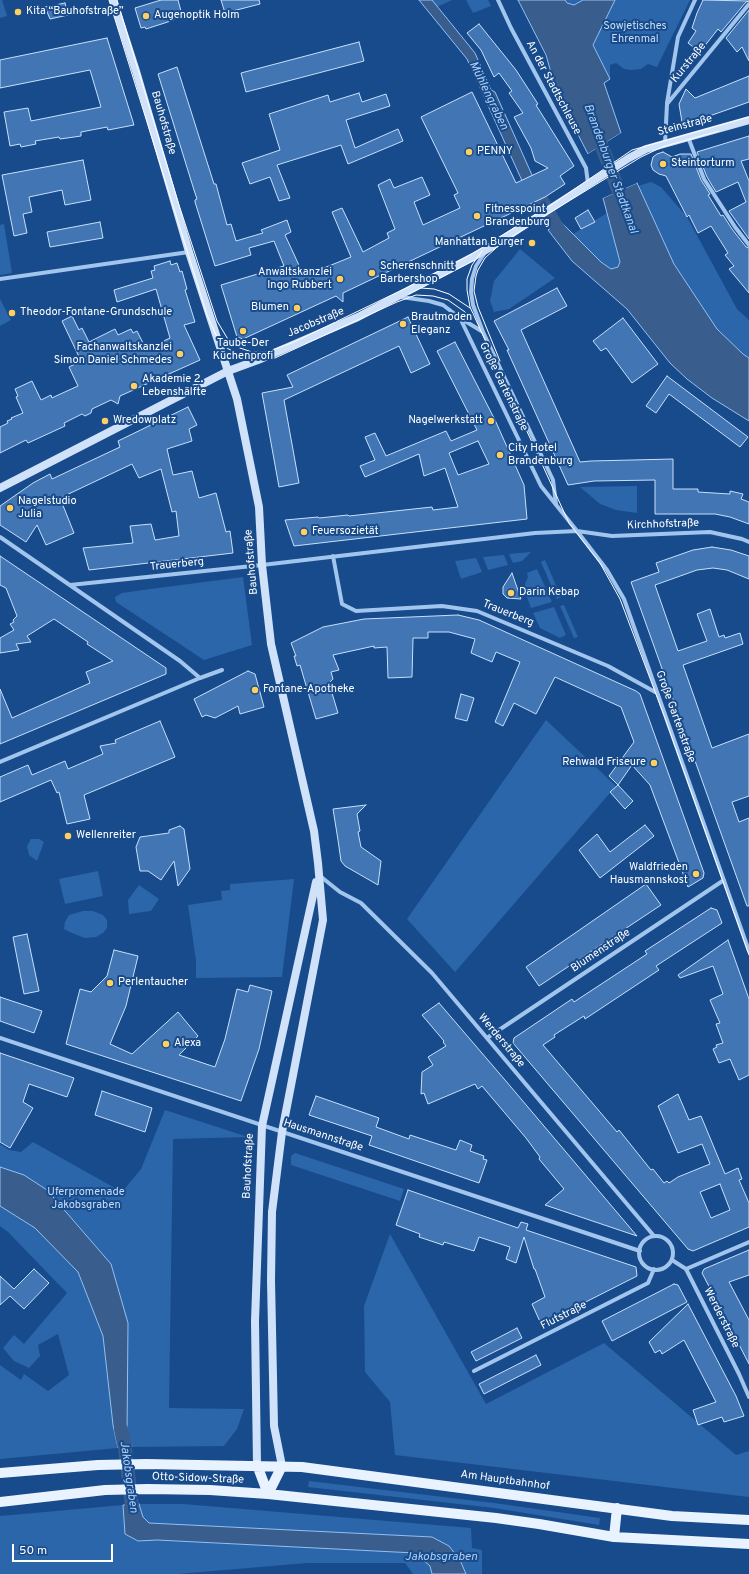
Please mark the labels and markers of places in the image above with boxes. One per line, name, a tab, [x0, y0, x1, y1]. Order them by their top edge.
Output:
place label: Kita “Bauhofstraße”	[26, 5, 124, 19]
marker: Kita “Bauhofstraße”	[13, 7, 23, 17]
place label: Augenoptik Holm	[154, 9, 239, 23]
marker: Augenoptik Holm	[141, 11, 151, 21]
place label: PENNY	[477, 145, 513, 159]
marker: PENNY	[464, 147, 474, 157]
place label: Steintorturm	[671, 157, 735, 171]
marker: Steintorturm	[658, 159, 668, 169]
place label: Fitnesspoint Brandenburg	[485, 203, 550, 229]
marker: Fitnesspoint Brandenburg	[472, 211, 482, 221]
place label: Manhattan Burger	[435, 236, 524, 250]
marker: Manhattan Burger	[527, 238, 537, 248]
place label: Scherenschnitt Barbershop	[380, 260, 455, 286]
place label: Anwaltskanzlei Ingo Rubbert	[258, 266, 332, 292]
marker: Scherenschnitt Barbershop	[367, 268, 377, 278]
marker: Anwaltskanzlei Ingo Rubbert	[335, 274, 345, 284]
place label: Blumen	[251, 301, 289, 315]
marker: Blumen	[292, 303, 302, 313]
place label: Theodor-Fontane-Grundschule	[20, 306, 172, 320]
marker: Theodor-Fontane-Grundschule	[7, 308, 17, 318]
place label: Brautmoden Eleganz	[411, 311, 472, 337]
marker: Brautmoden Eleganz	[398, 319, 408, 329]
marker: Taube-Der Küchenprofi	[238, 326, 248, 336]
place label: Taube-Der Küchenprofi	[213, 337, 273, 363]
place label: Fachanwaltskanzlei Simon Daniel Schmedes	[54, 341, 172, 367]
marker: Fachanwaltskanzlei Simon Daniel Schmedes	[175, 349, 185, 359]
place label: Akademie 2. Lebenshälfte	[142, 373, 206, 399]
marker: Akademie 2. Lebenshälfte	[129, 381, 139, 391]
place label: Wredowplatz	[113, 414, 176, 428]
place label: Nagelwerkstatt	[408, 414, 483, 428]
marker: Wredowplatz	[100, 416, 110, 426]
marker: Nagelwerkstatt	[486, 416, 496, 426]
place label: City Hotel Brandenburg	[508, 442, 573, 468]
marker: City Hotel Brandenburg	[495, 450, 505, 460]
place label: Nagelstudio Julia	[18, 495, 77, 521]
marker: Nagelstudio Julia	[5, 503, 15, 513]
place label: Feuersozietät	[312, 525, 379, 539]
marker: Feuersozietät	[299, 527, 309, 537]
place label: Darin Kebap	[519, 586, 579, 600]
marker: Darin Kebap	[506, 588, 516, 598]
place label: Fontane-Apotheke	[263, 683, 355, 697]
marker: Fontane-Apotheke	[250, 685, 260, 695]
place label: Rehwald Friseure	[562, 756, 646, 770]
marker: Rehwald Friseure	[649, 758, 659, 768]
place label: Wellenreiter	[76, 829, 136, 843]
marker: Wellenreiter	[63, 831, 73, 841]
place label: Waldfrieden Hausmannskost	[610, 861, 688, 887]
marker: Waldfrieden Hausmannskost	[691, 869, 701, 879]
place label: Perlentaucher	[118, 976, 188, 990]
marker: Perlentaucher	[105, 978, 115, 988]
place label: Alexa	[174, 1037, 201, 1051]
marker: Alexa	[161, 1039, 171, 1049]

